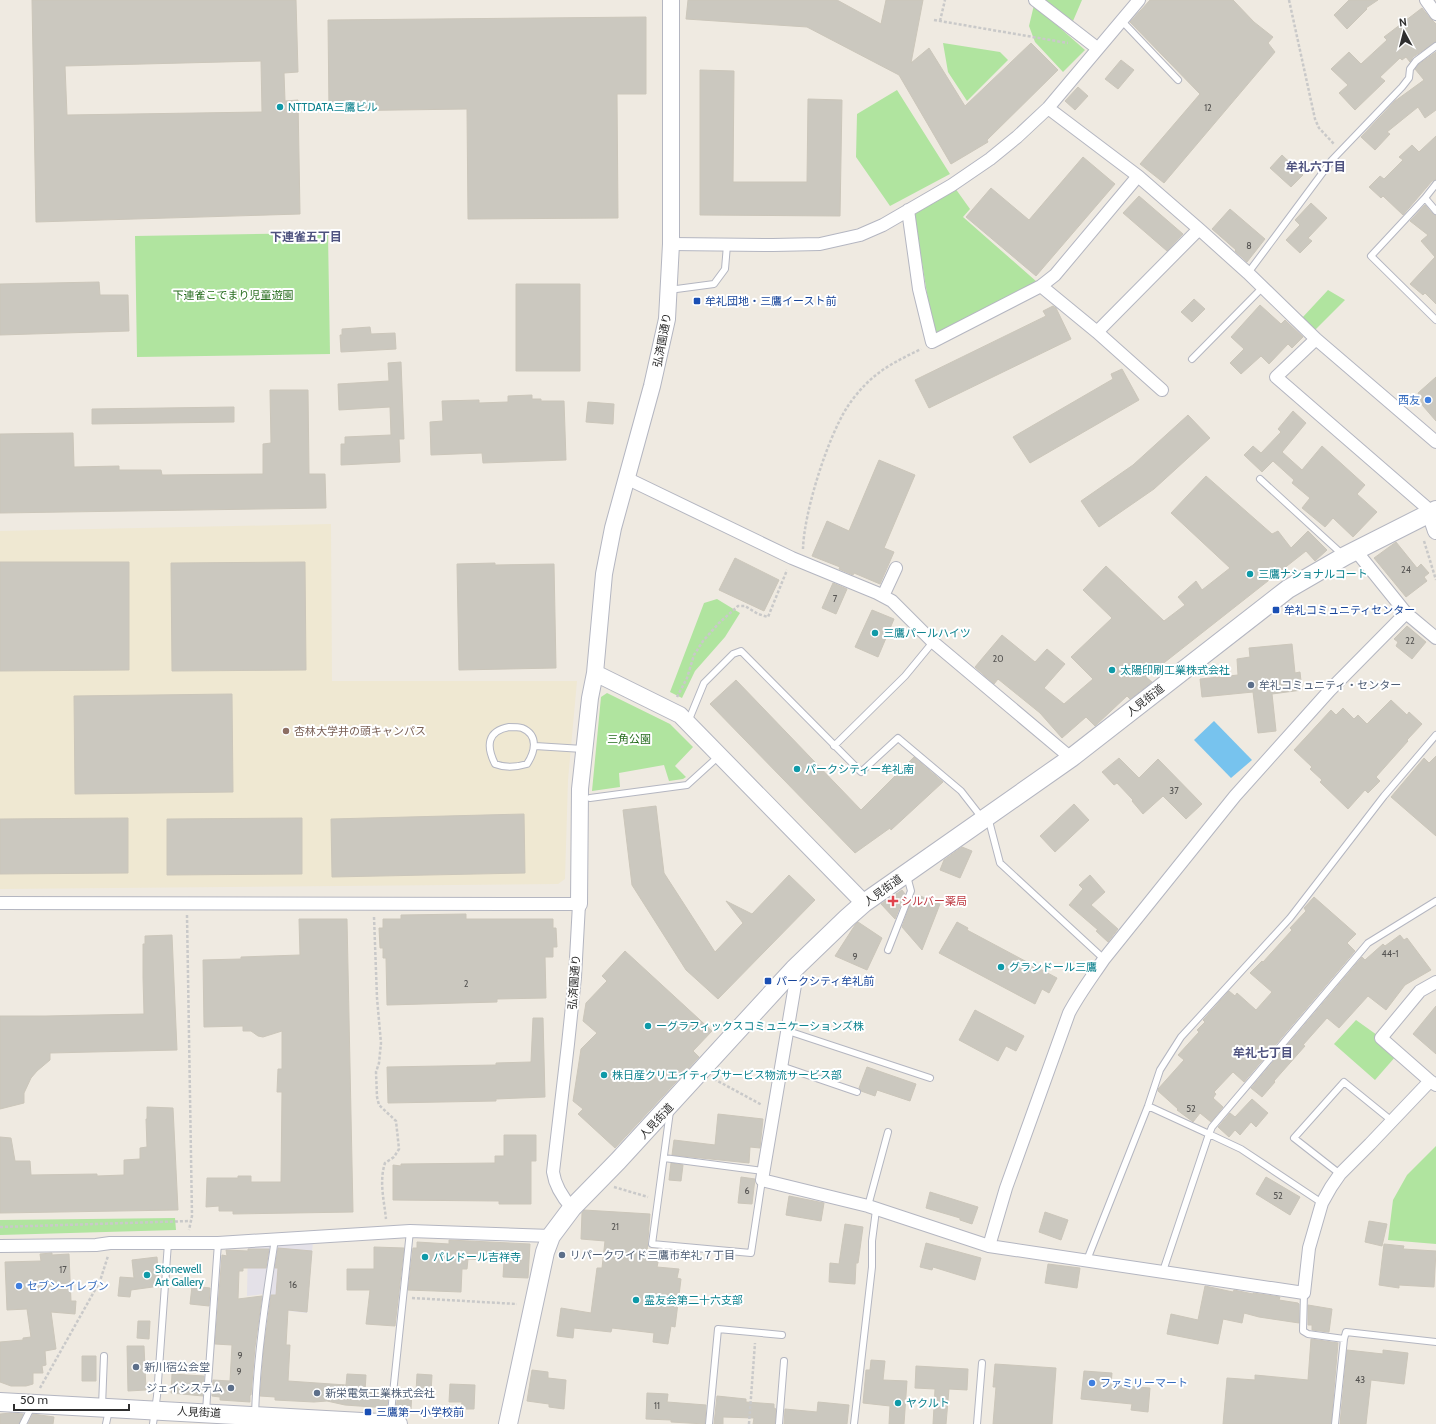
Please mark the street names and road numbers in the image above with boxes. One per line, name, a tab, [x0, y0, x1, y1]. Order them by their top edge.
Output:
street label: 弘済園通り	[650, 312, 674, 368]
street label: 人見街道	[1123, 681, 1167, 719]
street label: 人見街道	[861, 871, 905, 909]
street label: 弘済園通り	[565, 954, 583, 1010]
street label: 人見街道	[636, 1100, 676, 1142]
street label: 人見街道	[177, 1404, 221, 1420]

